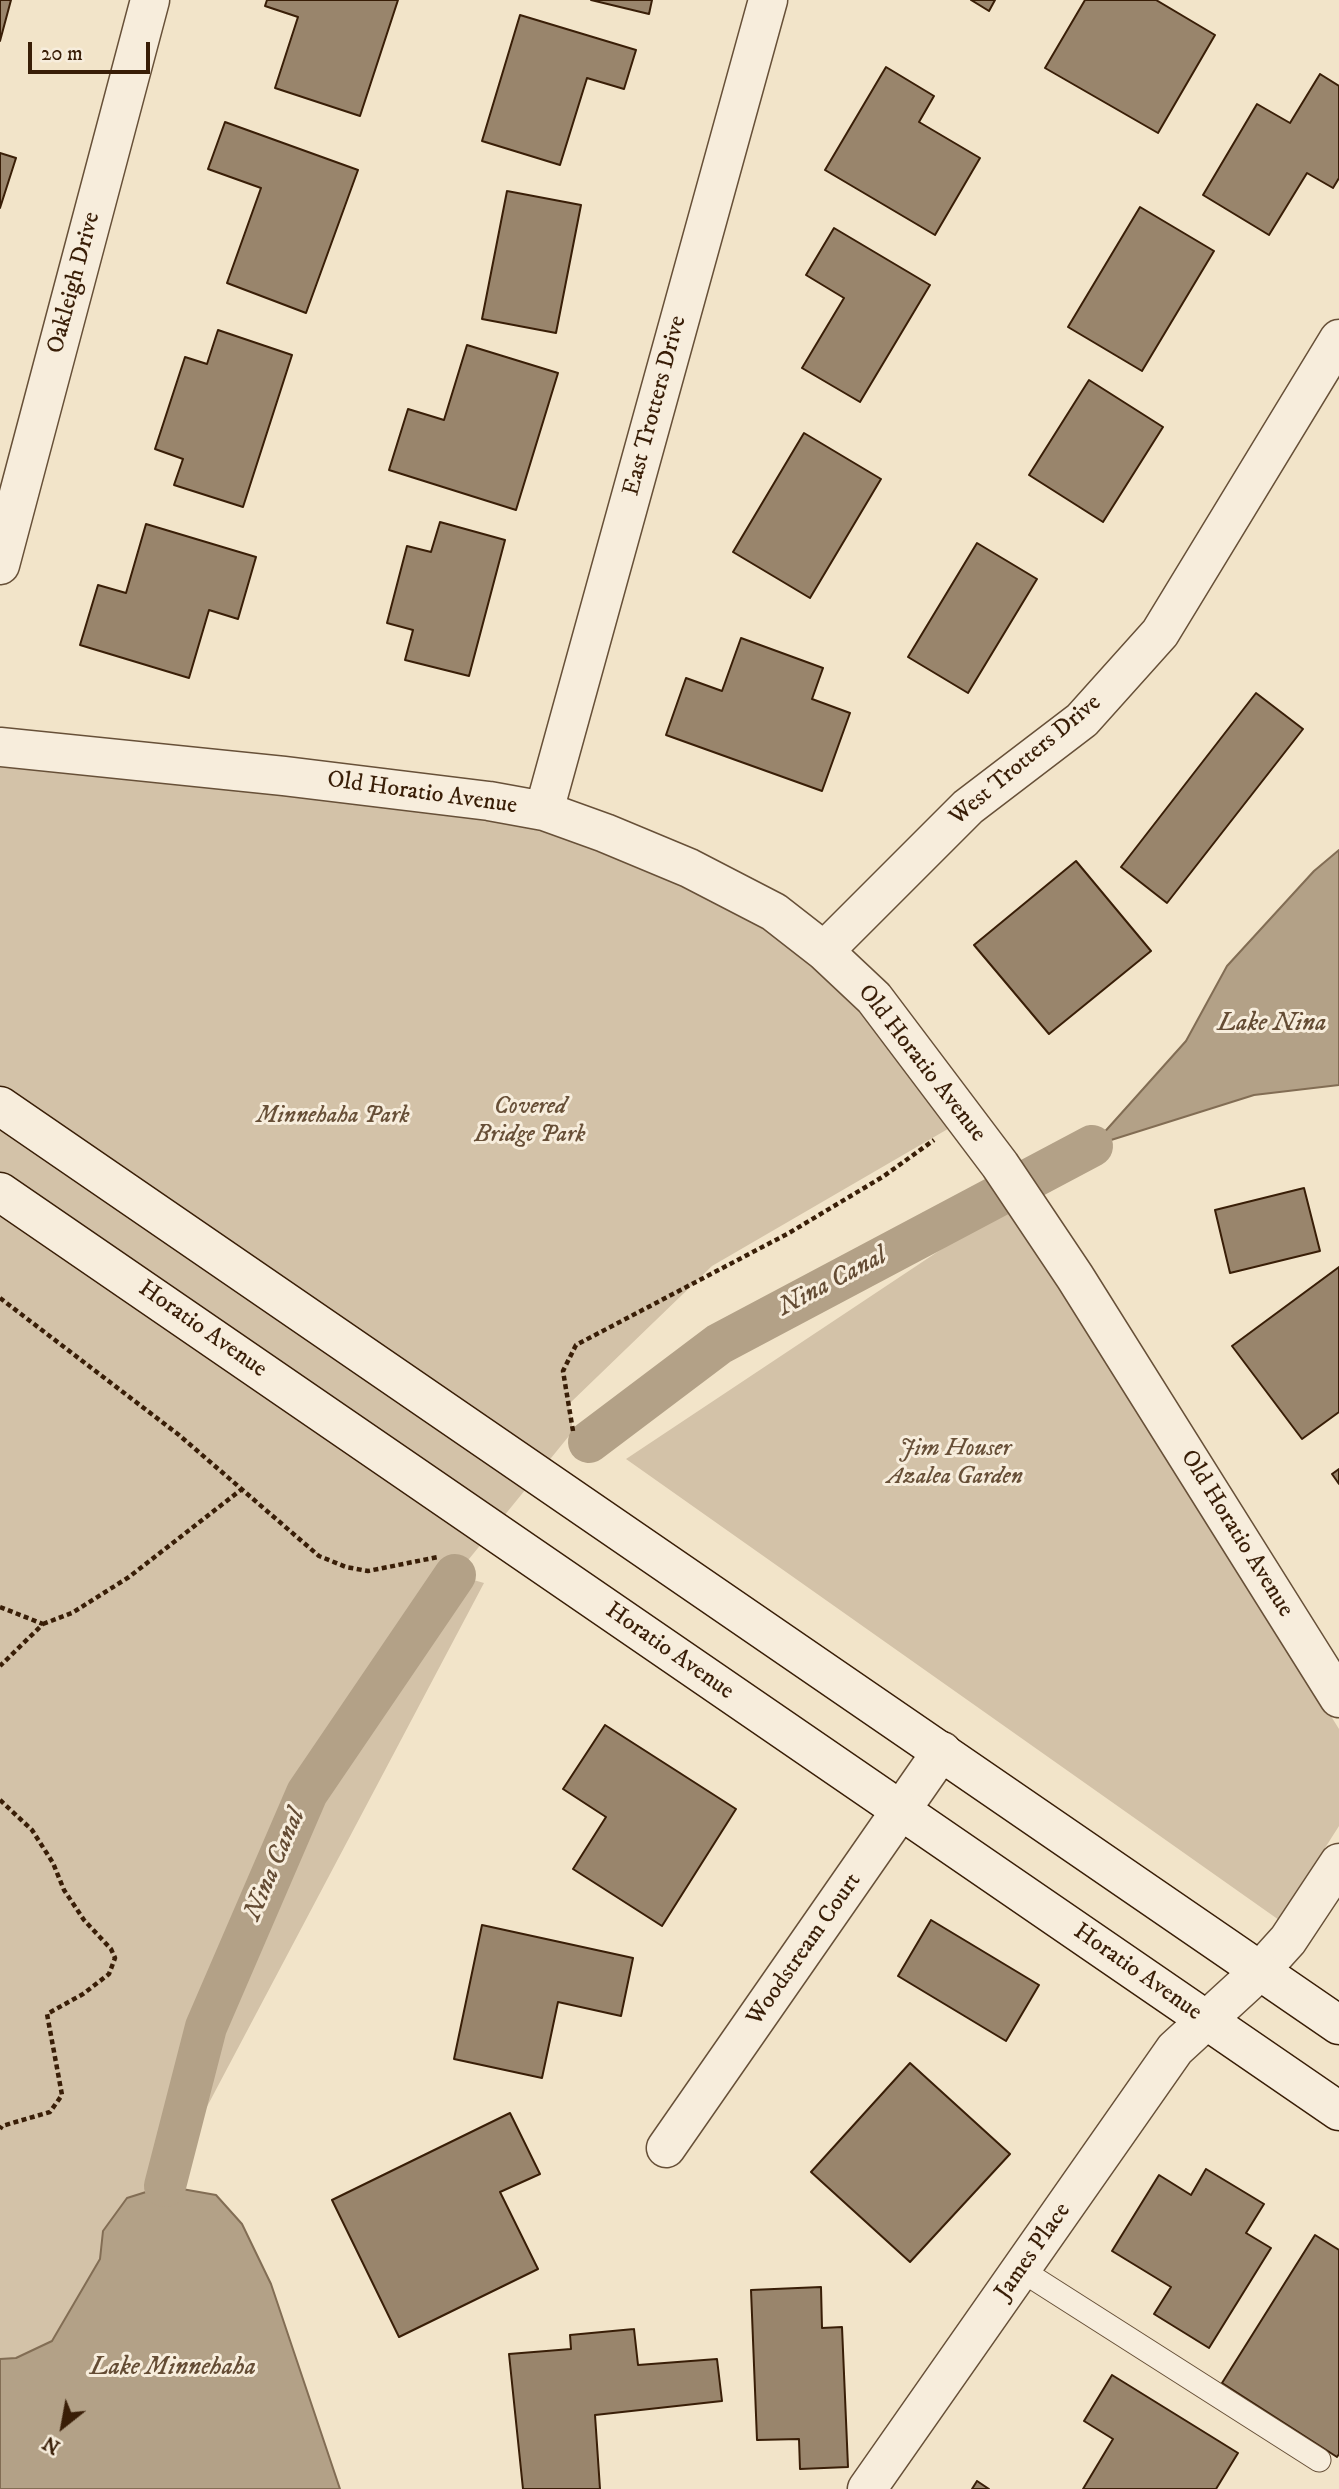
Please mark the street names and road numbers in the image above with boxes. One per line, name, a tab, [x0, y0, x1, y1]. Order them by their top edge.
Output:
street label: Oakleigh Drive	[42, 209, 108, 357]
street label: East Trotters Drive	[618, 313, 694, 499]
street label: West Trotters Drive	[944, 689, 1108, 833]
street label: Old Horatio Avenue	[325, 766, 519, 822]
street label: Old Horatio Avenue	[851, 980, 991, 1148]
street label: Horatio Avenue	[132, 1275, 272, 1385]
street label: Old Horatio Avenue	[1173, 1445, 1299, 1623]
street label: Horatio Avenue	[599, 1597, 739, 1707]
street label: Woodstream Court	[742, 1868, 868, 2032]
street label: Horatio Avenue	[1067, 1918, 1207, 2028]
street label: James Place	[990, 2198, 1078, 2306]

